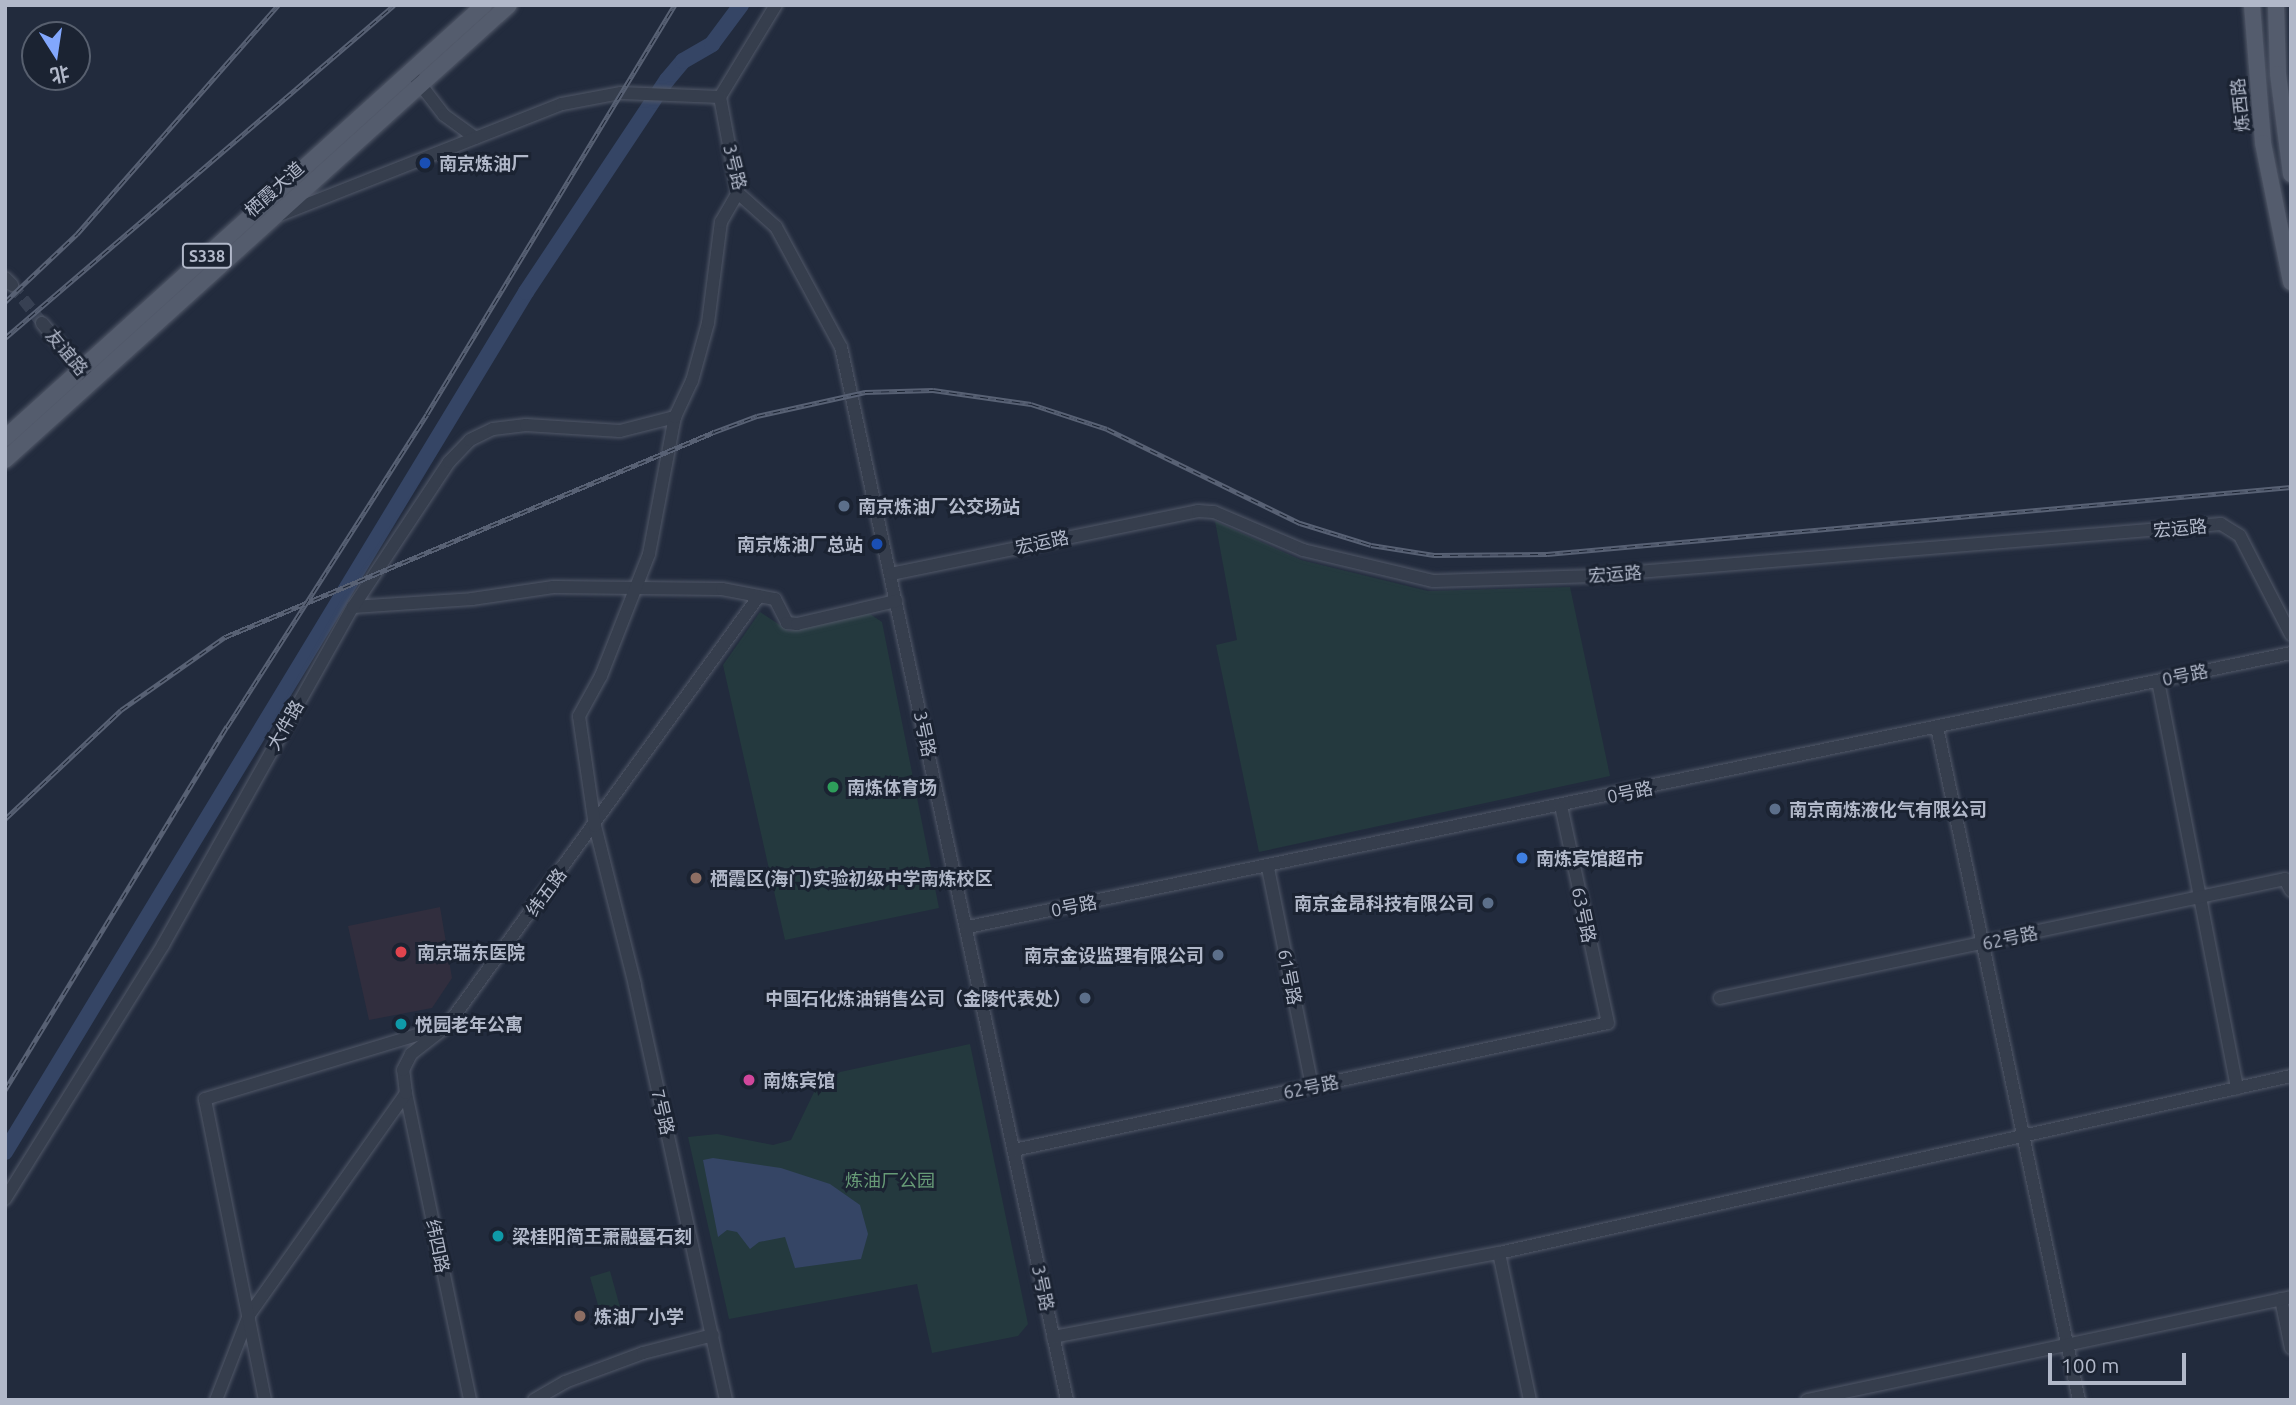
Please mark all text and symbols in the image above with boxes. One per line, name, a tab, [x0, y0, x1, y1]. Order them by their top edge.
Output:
north arrow	[21, 21, 91, 91]
text: 北	[48, 62, 72, 87]
street label: 炼西路	[2226, 77, 2254, 133]
street label: 3号路	[719, 142, 751, 192]
place label: 南京炼油厂	[439, 152, 529, 174]
marker: 南京炼油厂	[417, 155, 433, 171]
street label: 栖霞大道	[240, 157, 308, 221]
road number: S338	[181, 244, 233, 268]
street label: 友谊路	[41, 324, 93, 380]
place label: 南京炼油厂公交场站	[858, 495, 1020, 517]
marker: 南京炼油厂公交场站	[836, 498, 852, 514]
street label: 宏运路	[2152, 515, 2208, 541]
street label: 宏运路	[1013, 526, 1071, 558]
place label: 南京炼油厂总站	[737, 533, 863, 555]
marker: 南京炼油厂总站	[869, 536, 885, 552]
street label: 宏运路	[1587, 561, 1643, 587]
street label: 0号路	[2160, 660, 2210, 690]
street label: 大件路	[262, 696, 308, 754]
street label: 3号路	[910, 709, 940, 759]
place label: 南炼体育场	[847, 776, 937, 798]
street label: 0号路	[1605, 777, 1655, 807]
marker: 南炼体育场	[825, 779, 841, 795]
place label: 南京南炼液化气有限公司	[1789, 798, 1987, 820]
marker: 南京南炼液化气有限公司	[1767, 801, 1783, 817]
place label: 南炼宾馆超市	[1536, 847, 1644, 869]
marker: 南炼宾馆超市	[1514, 850, 1530, 866]
street label: 纬五路	[521, 864, 571, 920]
place label: 栖霞区(海门)实验初级中学南炼校区	[710, 867, 992, 889]
marker: 栖霞区(海门)实验初级中学南炼校区	[688, 870, 704, 886]
street label: 63号路	[1568, 885, 1600, 945]
street label: 0号路	[1049, 891, 1099, 921]
place label: 南京金昂科技有限公司	[1294, 892, 1474, 914]
marker: 南京金昂科技有限公司	[1480, 895, 1496, 911]
street label: 62号路	[1980, 922, 2040, 954]
place label: 南京瑞东医院	[417, 941, 525, 963]
marker: 南京瑞东医院	[391, 942, 411, 962]
place label: 南京金设监理有限公司	[1024, 944, 1204, 966]
marker: 南京金设监理有限公司	[1210, 947, 1226, 963]
street label: 61号路	[1274, 947, 1306, 1007]
place label: 中国石化炼油销售公司（金陵代表处）	[765, 987, 1071, 1009]
marker: 中国石化炼油销售公司（金陵代表处）	[1077, 990, 1093, 1006]
place label: 悦园老年公寓	[415, 1013, 523, 1035]
marker: 悦园老年公寓	[393, 1016, 409, 1032]
place label: 南炼宾馆	[763, 1069, 835, 1091]
street label: 62号路	[1281, 1071, 1341, 1103]
marker: 南炼宾馆	[741, 1072, 757, 1088]
street label: 7号路	[647, 1087, 679, 1137]
park label: 炼油厂公园	[845, 1169, 935, 1191]
street label: 纬四路	[422, 1217, 454, 1275]
place label: 梁桂阳简王萧融墓石刻	[512, 1225, 692, 1247]
marker: 梁桂阳简王萧融墓石刻	[490, 1228, 506, 1244]
street label: 3号路	[1028, 1263, 1058, 1313]
place label: 炼油厂小学	[594, 1305, 684, 1327]
marker: 炼油厂小学	[572, 1308, 588, 1324]
scale bar	[2051, 1338, 2189, 1382]
text: 100 m	[2061, 1353, 2119, 1377]

